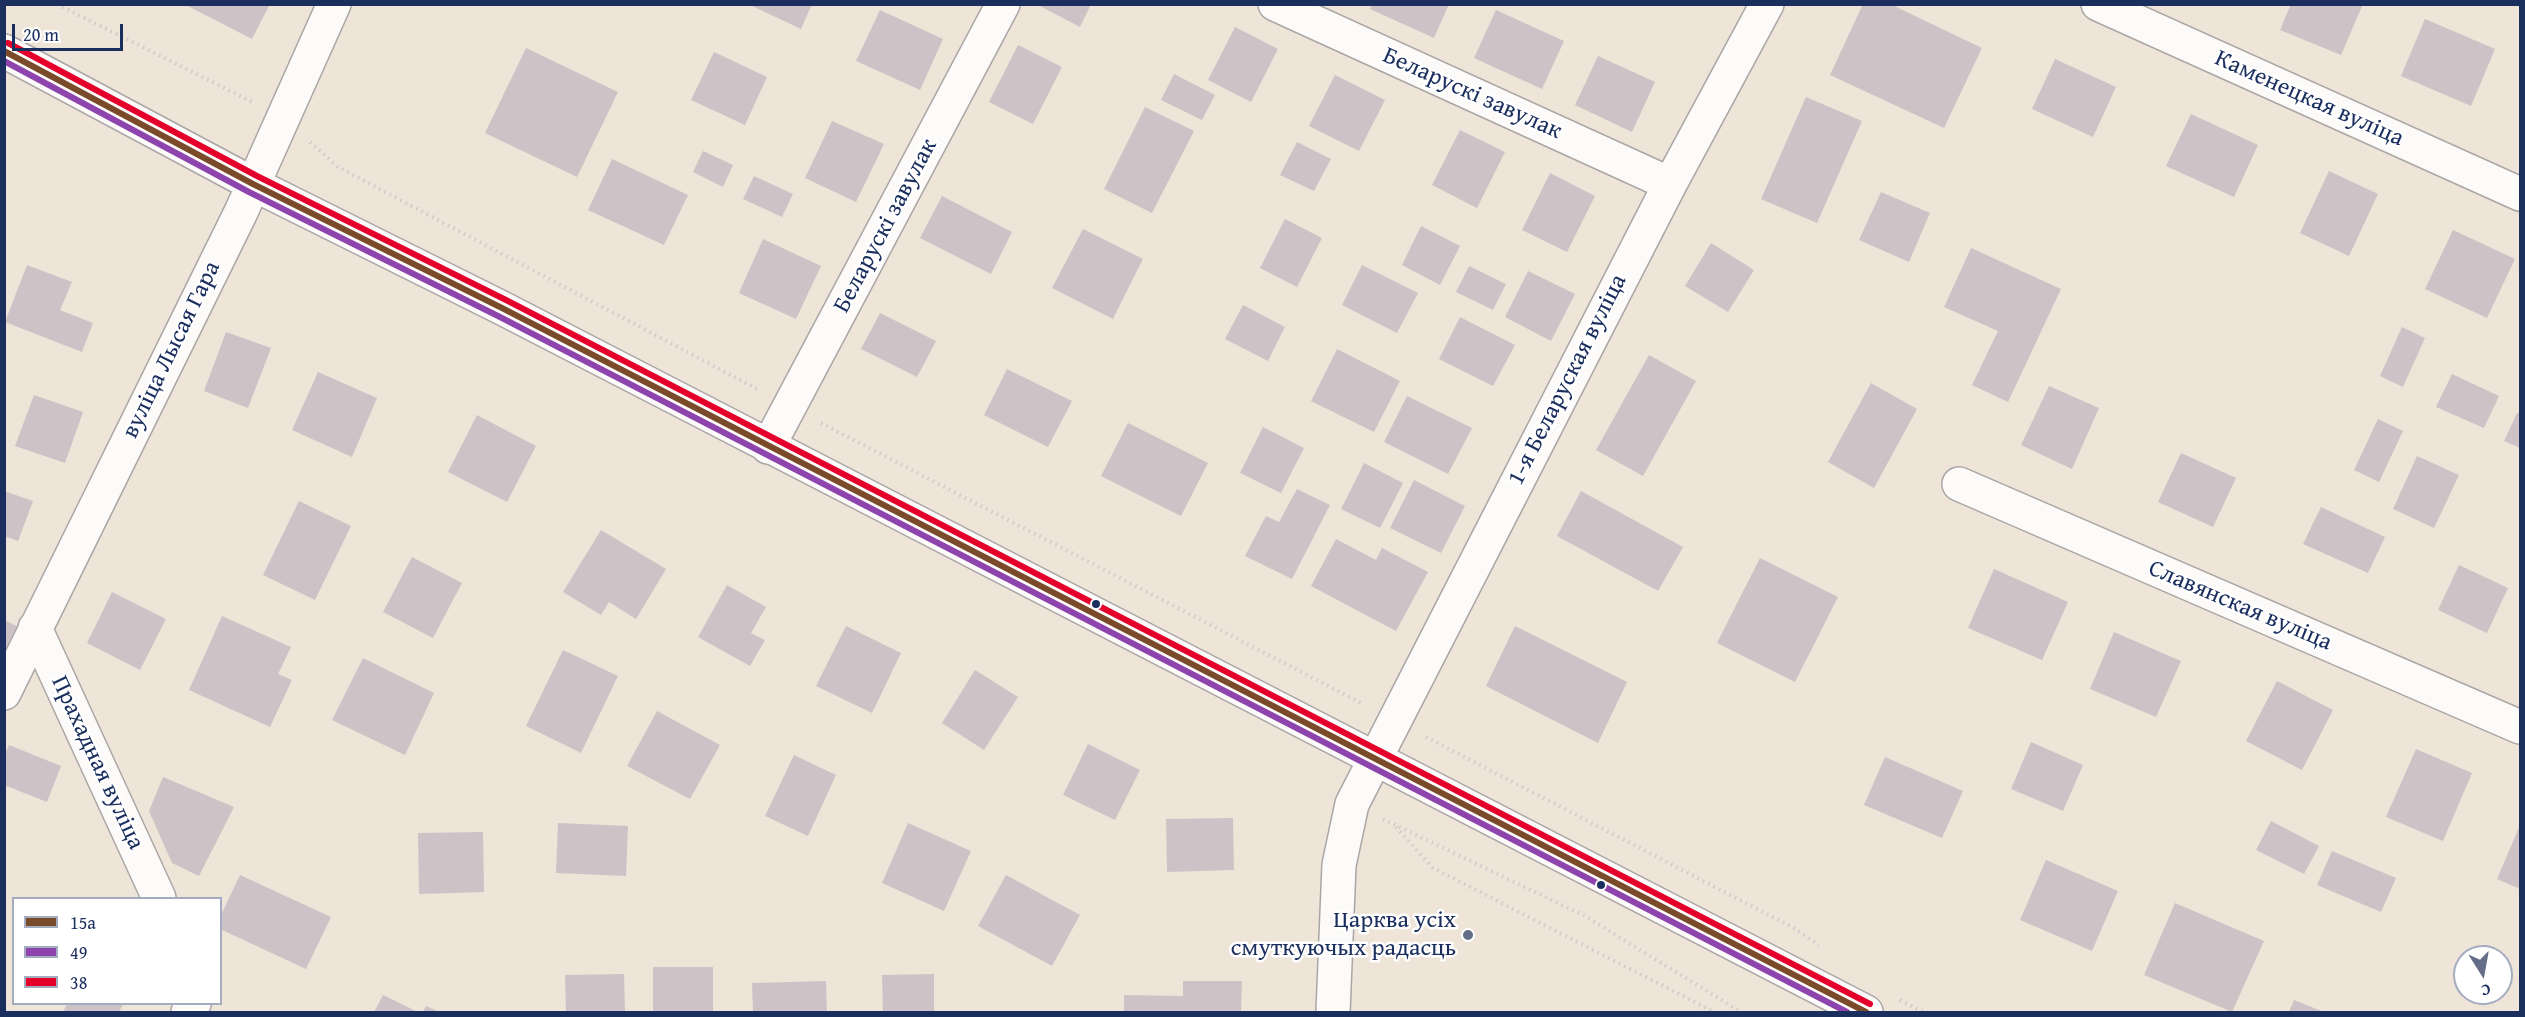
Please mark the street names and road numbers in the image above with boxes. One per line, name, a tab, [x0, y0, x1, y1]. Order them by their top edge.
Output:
street label: Беларускі завулак	[1378, 42, 1566, 146]
street label: Каменецкая вуліца	[2210, 44, 2408, 154]
street label: Беларускі завулак	[828, 134, 944, 318]
street label: вуліца Лысая Гара	[117, 257, 227, 443]
street label: 1-я Беларуская вуліца	[1502, 270, 1634, 490]
street label: Славянская вуліца	[2144, 554, 2336, 658]
street label: Прахадная вуліца	[44, 672, 150, 854]

